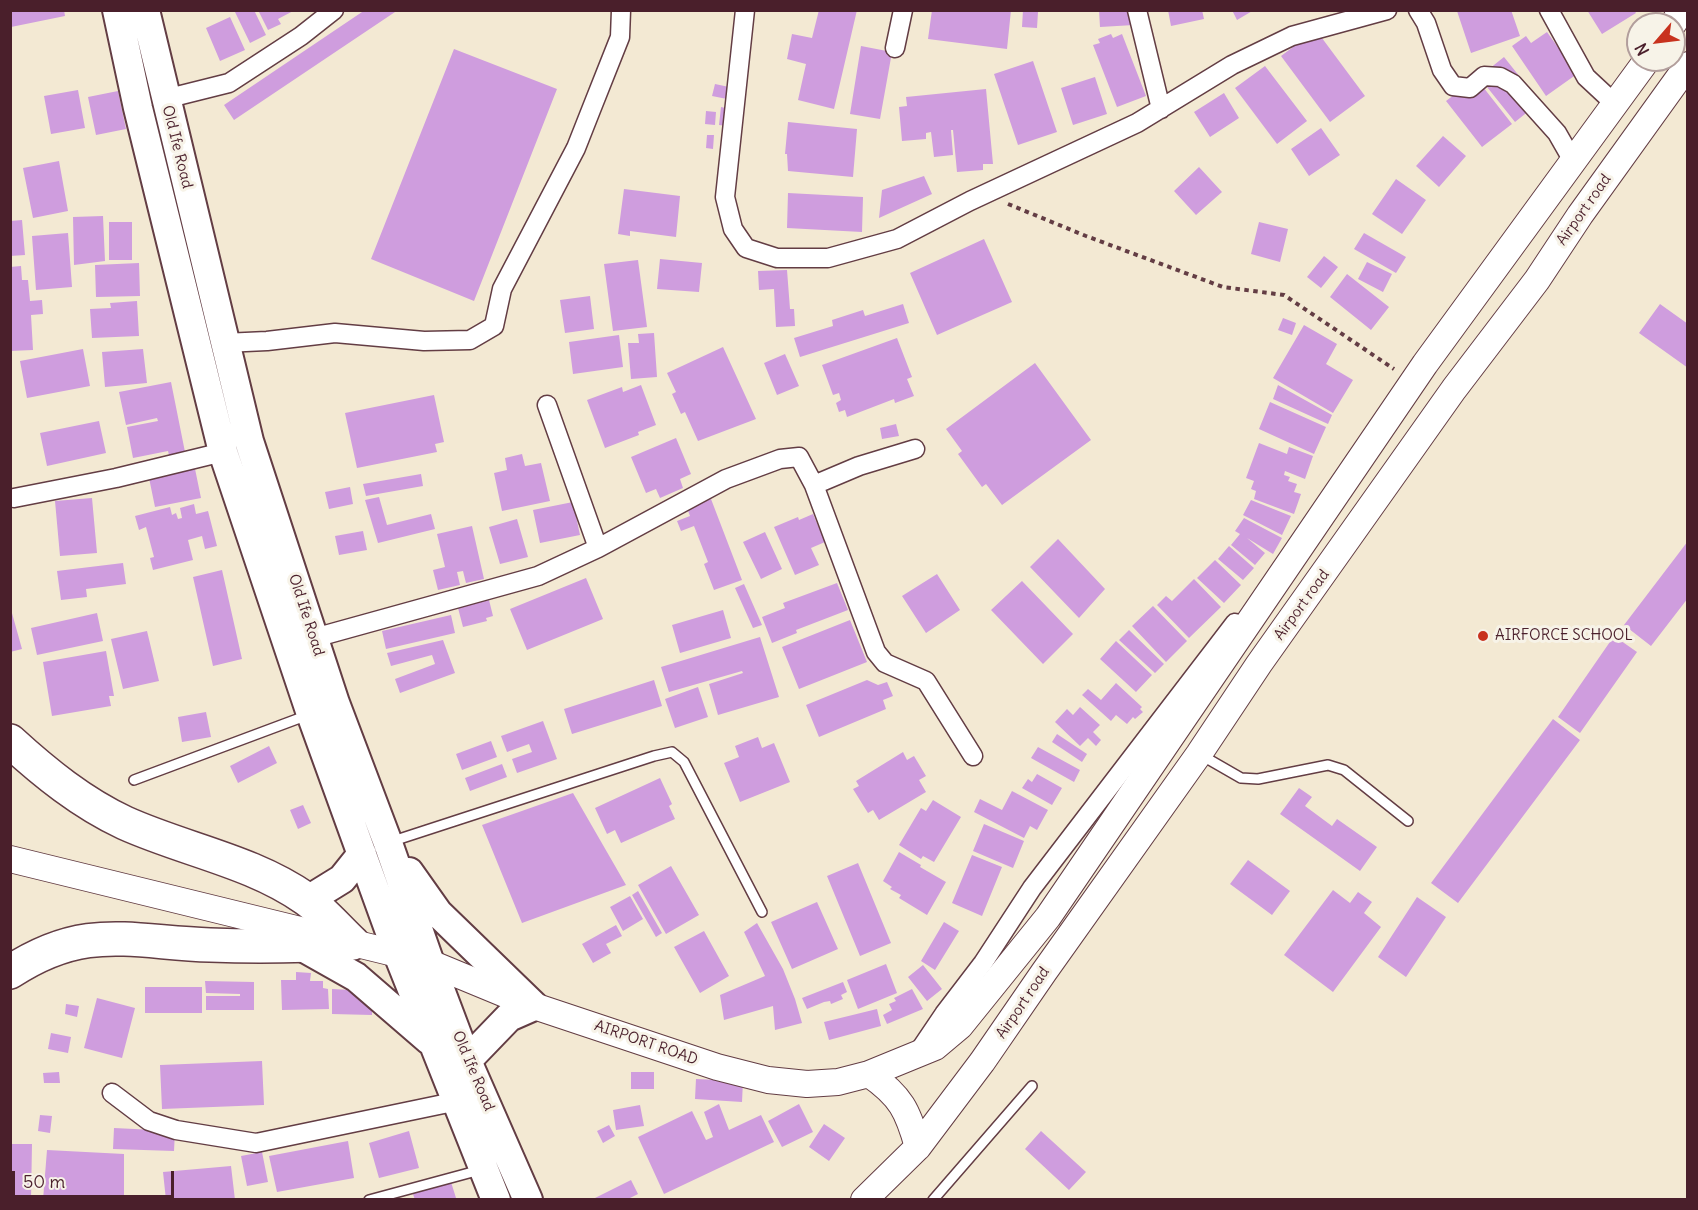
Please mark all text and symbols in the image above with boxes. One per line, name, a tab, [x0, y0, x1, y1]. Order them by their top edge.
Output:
north arrow	[1626, 12, 1686, 72]
text: N	[1630, 40, 1653, 59]
street label: Old Ife Road	[158, 104, 196, 190]
street label: Airport road	[1553, 171, 1615, 249]
street label: Airport road	[1270, 566, 1334, 644]
street label: Old Ife Road	[284, 572, 328, 658]
place label: AIRFORCE SCHOOL	[1495, 627, 1633, 645]
marker: AIRFORCE SCHOOL	[1476, 629, 1490, 643]
street label: Airport road	[992, 964, 1054, 1042]
street label: AIRPORT ROAD	[592, 1017, 700, 1069]
street label: Old Ife Road	[448, 1028, 498, 1114]
scale bar	[15, 1159, 177, 1197]
text: 50 m	[23, 1170, 65, 1193]

